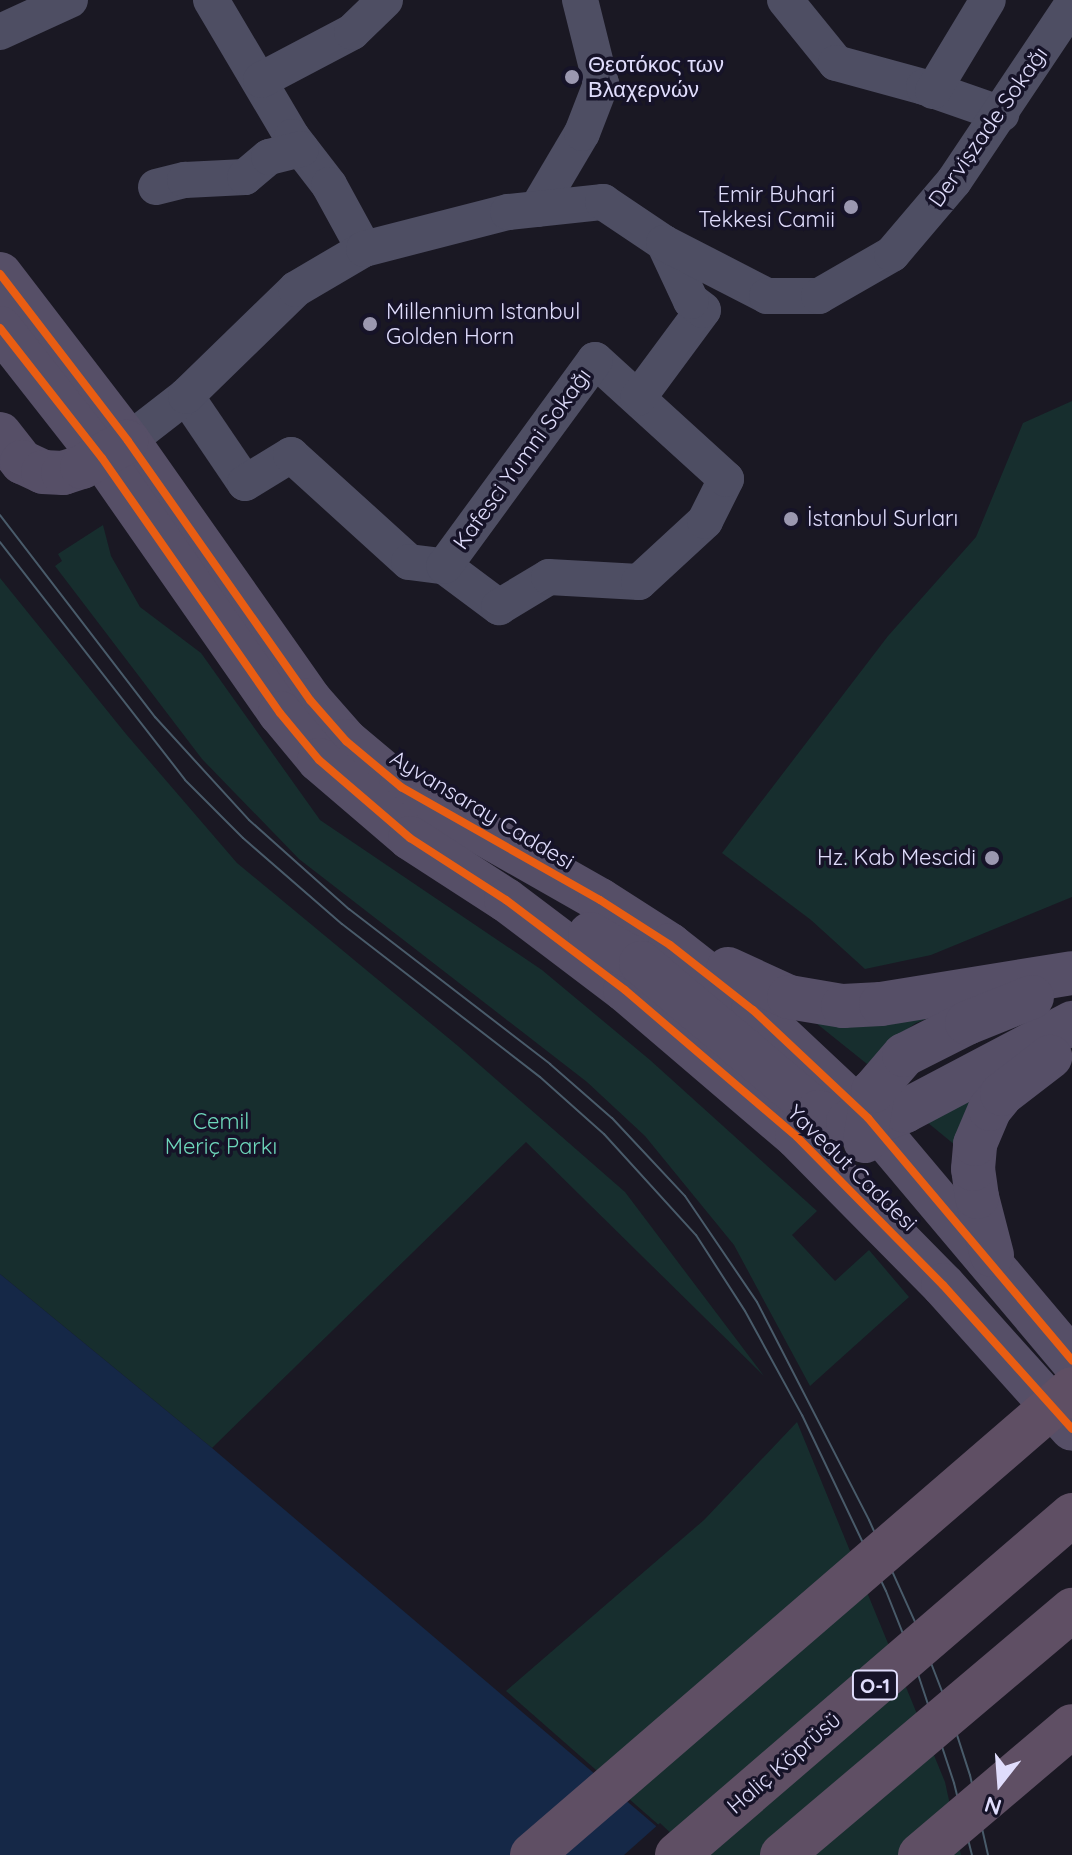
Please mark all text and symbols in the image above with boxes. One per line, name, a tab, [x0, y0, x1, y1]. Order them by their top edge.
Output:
street label: Dervişzade Sokağı	[923, 42, 1053, 212]
place label: Θεοτόκος των Βλαχερνών	[588, 51, 724, 102]
marker: Θεοτόκος των Βλαχερνών	[563, 68, 581, 86]
place label: Emir Buhari Tekkesi Camii	[698, 181, 835, 232]
marker: Emir Buhari Tekkesi Camii	[842, 198, 860, 216]
place label: Millennium Istanbul Golden Horn	[386, 298, 580, 350]
marker: Millennium Istanbul Golden Horn	[361, 315, 379, 333]
street label: Kafesci Yumni Sokağı	[448, 363, 596, 555]
place label: İstanbul Surları	[807, 506, 958, 532]
marker: İstanbul Surları	[782, 510, 800, 528]
street label: Ayvansaray Caddesi	[385, 745, 579, 875]
place label: Hz. Kab Mescidi	[817, 845, 976, 871]
marker: Hz. Kab Mescidi	[983, 849, 1001, 867]
street label: Yavedut Caddesi	[782, 1099, 922, 1237]
park label: Cemil Meriç Parkı	[165, 1108, 277, 1160]
road number: O-1	[851, 1669, 899, 1701]
street label: Haliç Köprüsü	[722, 1707, 846, 1819]
north arrow	[960, 1743, 1040, 1823]
text: N	[981, 1790, 1005, 1822]

